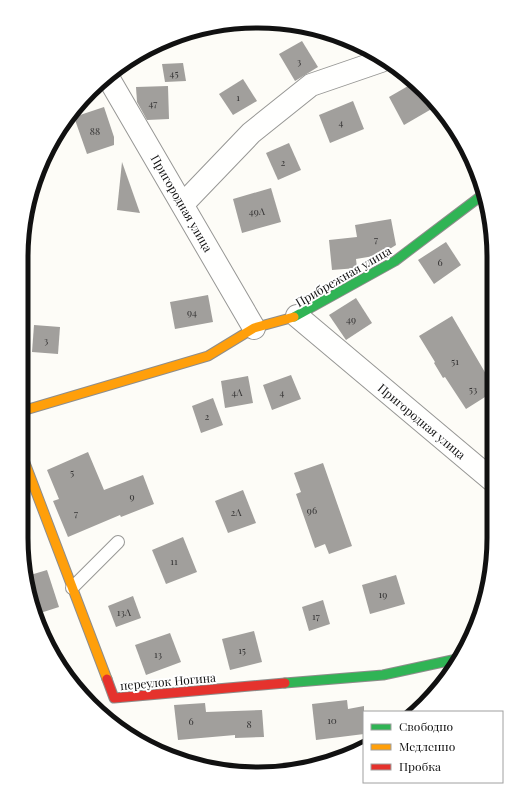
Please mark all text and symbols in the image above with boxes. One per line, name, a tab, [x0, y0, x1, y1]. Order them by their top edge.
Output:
house number: 3	[297, 54, 302, 68]
house number: 45	[169, 66, 179, 80]
house number: 1	[236, 90, 240, 104]
house number: 47	[149, 96, 157, 110]
house number: 4	[339, 115, 344, 129]
house number: 88	[90, 124, 100, 138]
street label: Пригородная улица	[148, 151, 216, 255]
house number: 2	[281, 155, 286, 169]
house number: 49А	[249, 204, 266, 218]
house number: 7	[374, 232, 378, 246]
street label: Прибрежная улица	[292, 242, 394, 310]
house number: 6	[437, 255, 443, 269]
house number: 94	[187, 305, 197, 319]
house number: 49	[346, 312, 356, 326]
house number: 3	[44, 333, 49, 347]
house number: 51	[451, 354, 459, 368]
street label: Пригородная улица	[375, 380, 469, 462]
house number: 53	[469, 382, 478, 396]
house number: 4А	[231, 385, 243, 399]
house number: 4	[280, 385, 285, 399]
house number: 2	[205, 409, 210, 423]
house number: 5	[70, 465, 74, 479]
house number: 9	[129, 489, 135, 503]
house number: 96	[307, 503, 317, 517]
house number: 2А	[230, 505, 242, 519]
house number: 7	[74, 506, 78, 520]
house number: 11	[170, 554, 178, 568]
house number: 19	[379, 587, 387, 601]
house number: 13А	[117, 605, 132, 619]
house number: 17	[312, 609, 320, 623]
house number: 15	[238, 643, 246, 657]
house number: 13	[154, 647, 163, 661]
street label: переулок Ногина	[119, 669, 217, 693]
legend	[363, 711, 503, 783]
house number: 10	[327, 713, 337, 727]
house number: 6	[188, 714, 194, 728]
house number: 8	[246, 717, 252, 731]
text: Свободно	[399, 718, 454, 734]
text: Медленно	[399, 738, 456, 754]
text: Пробка	[399, 758, 441, 774]

